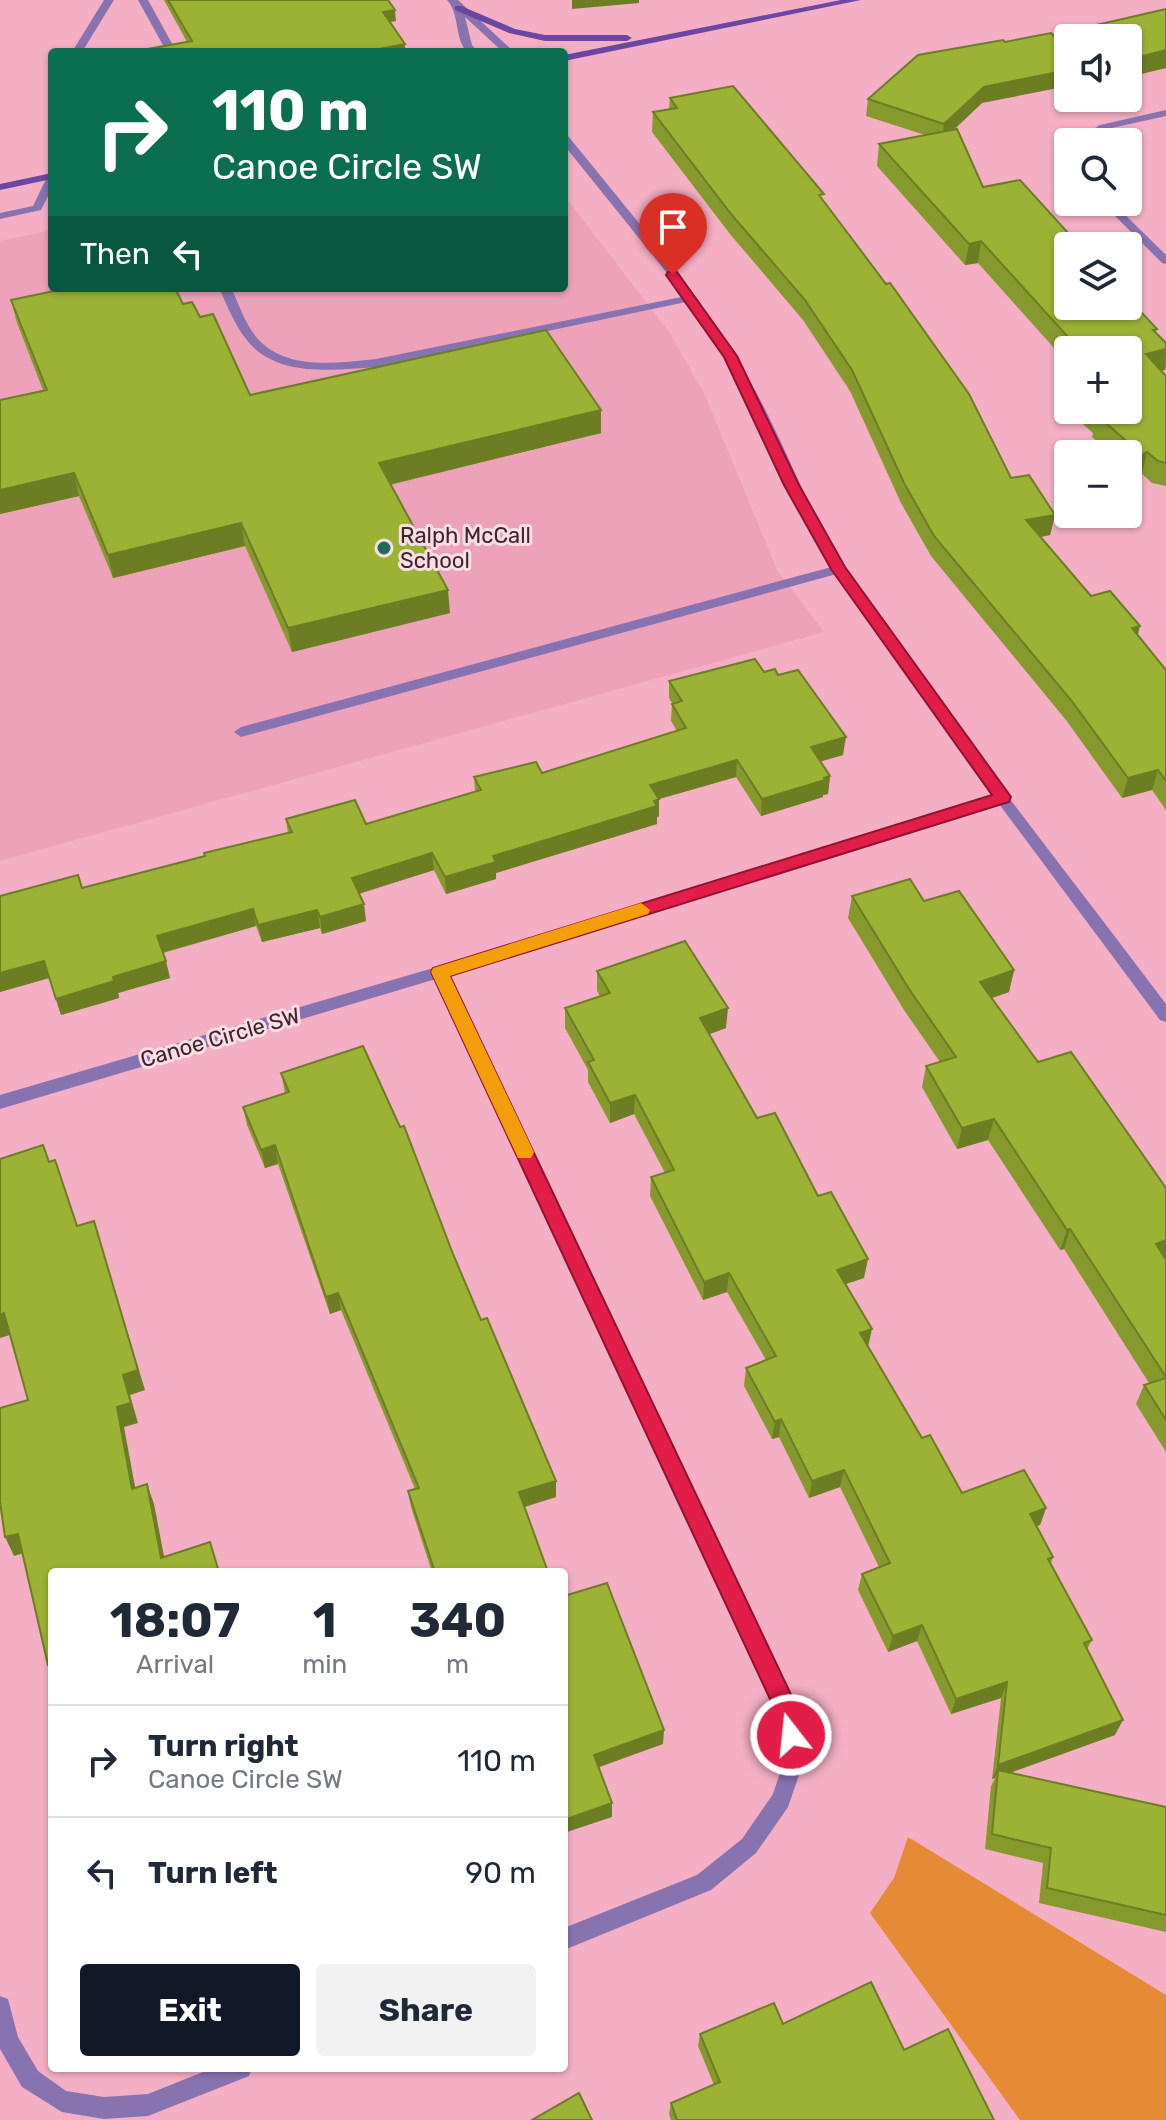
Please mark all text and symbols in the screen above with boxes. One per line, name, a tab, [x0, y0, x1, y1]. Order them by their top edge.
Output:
map controls	[1054, 24, 1142, 528]
button: sound	[1054, 24, 1142, 112]
text: 110 m	[212, 78, 369, 144]
icon: right	[80, 80, 184, 184]
button: search	[1054, 128, 1142, 216]
text: Canoe Circle SW	[212, 145, 482, 188]
pin	[639, 193, 707, 275]
icon: arrive	[651, 205, 695, 249]
icon: left	[166, 232, 210, 276]
button: layers	[1054, 232, 1142, 320]
text: Then	[80, 236, 150, 272]
button: +	[1054, 336, 1142, 424]
button: −	[1054, 440, 1142, 528]
place label: Ralph McCall School	[400, 522, 531, 574]
marker: Ralph McCall School	[375, 539, 393, 557]
street label: Canoe Circle SW	[137, 1002, 303, 1073]
text: 18:07	[110, 1592, 240, 1649]
text: 1	[313, 1592, 337, 1649]
text: 340	[409, 1592, 506, 1649]
text: Arrival	[136, 1649, 214, 1680]
text: min	[302, 1649, 347, 1680]
text: m	[446, 1649, 469, 1680]
position arrow	[749, 1693, 833, 1777]
text: Turn right	[148, 1728, 299, 1764]
icon: right	[80, 1739, 124, 1783]
text: 110 m	[457, 1743, 536, 1779]
text: Canoe Circle SW	[148, 1764, 343, 1795]
icon: left	[80, 1851, 124, 1895]
text: Turn left	[148, 1855, 278, 1891]
text: 90 m	[465, 1855, 536, 1891]
button: Exit	[80, 1964, 300, 2056]
button: Share	[316, 1964, 536, 2056]

